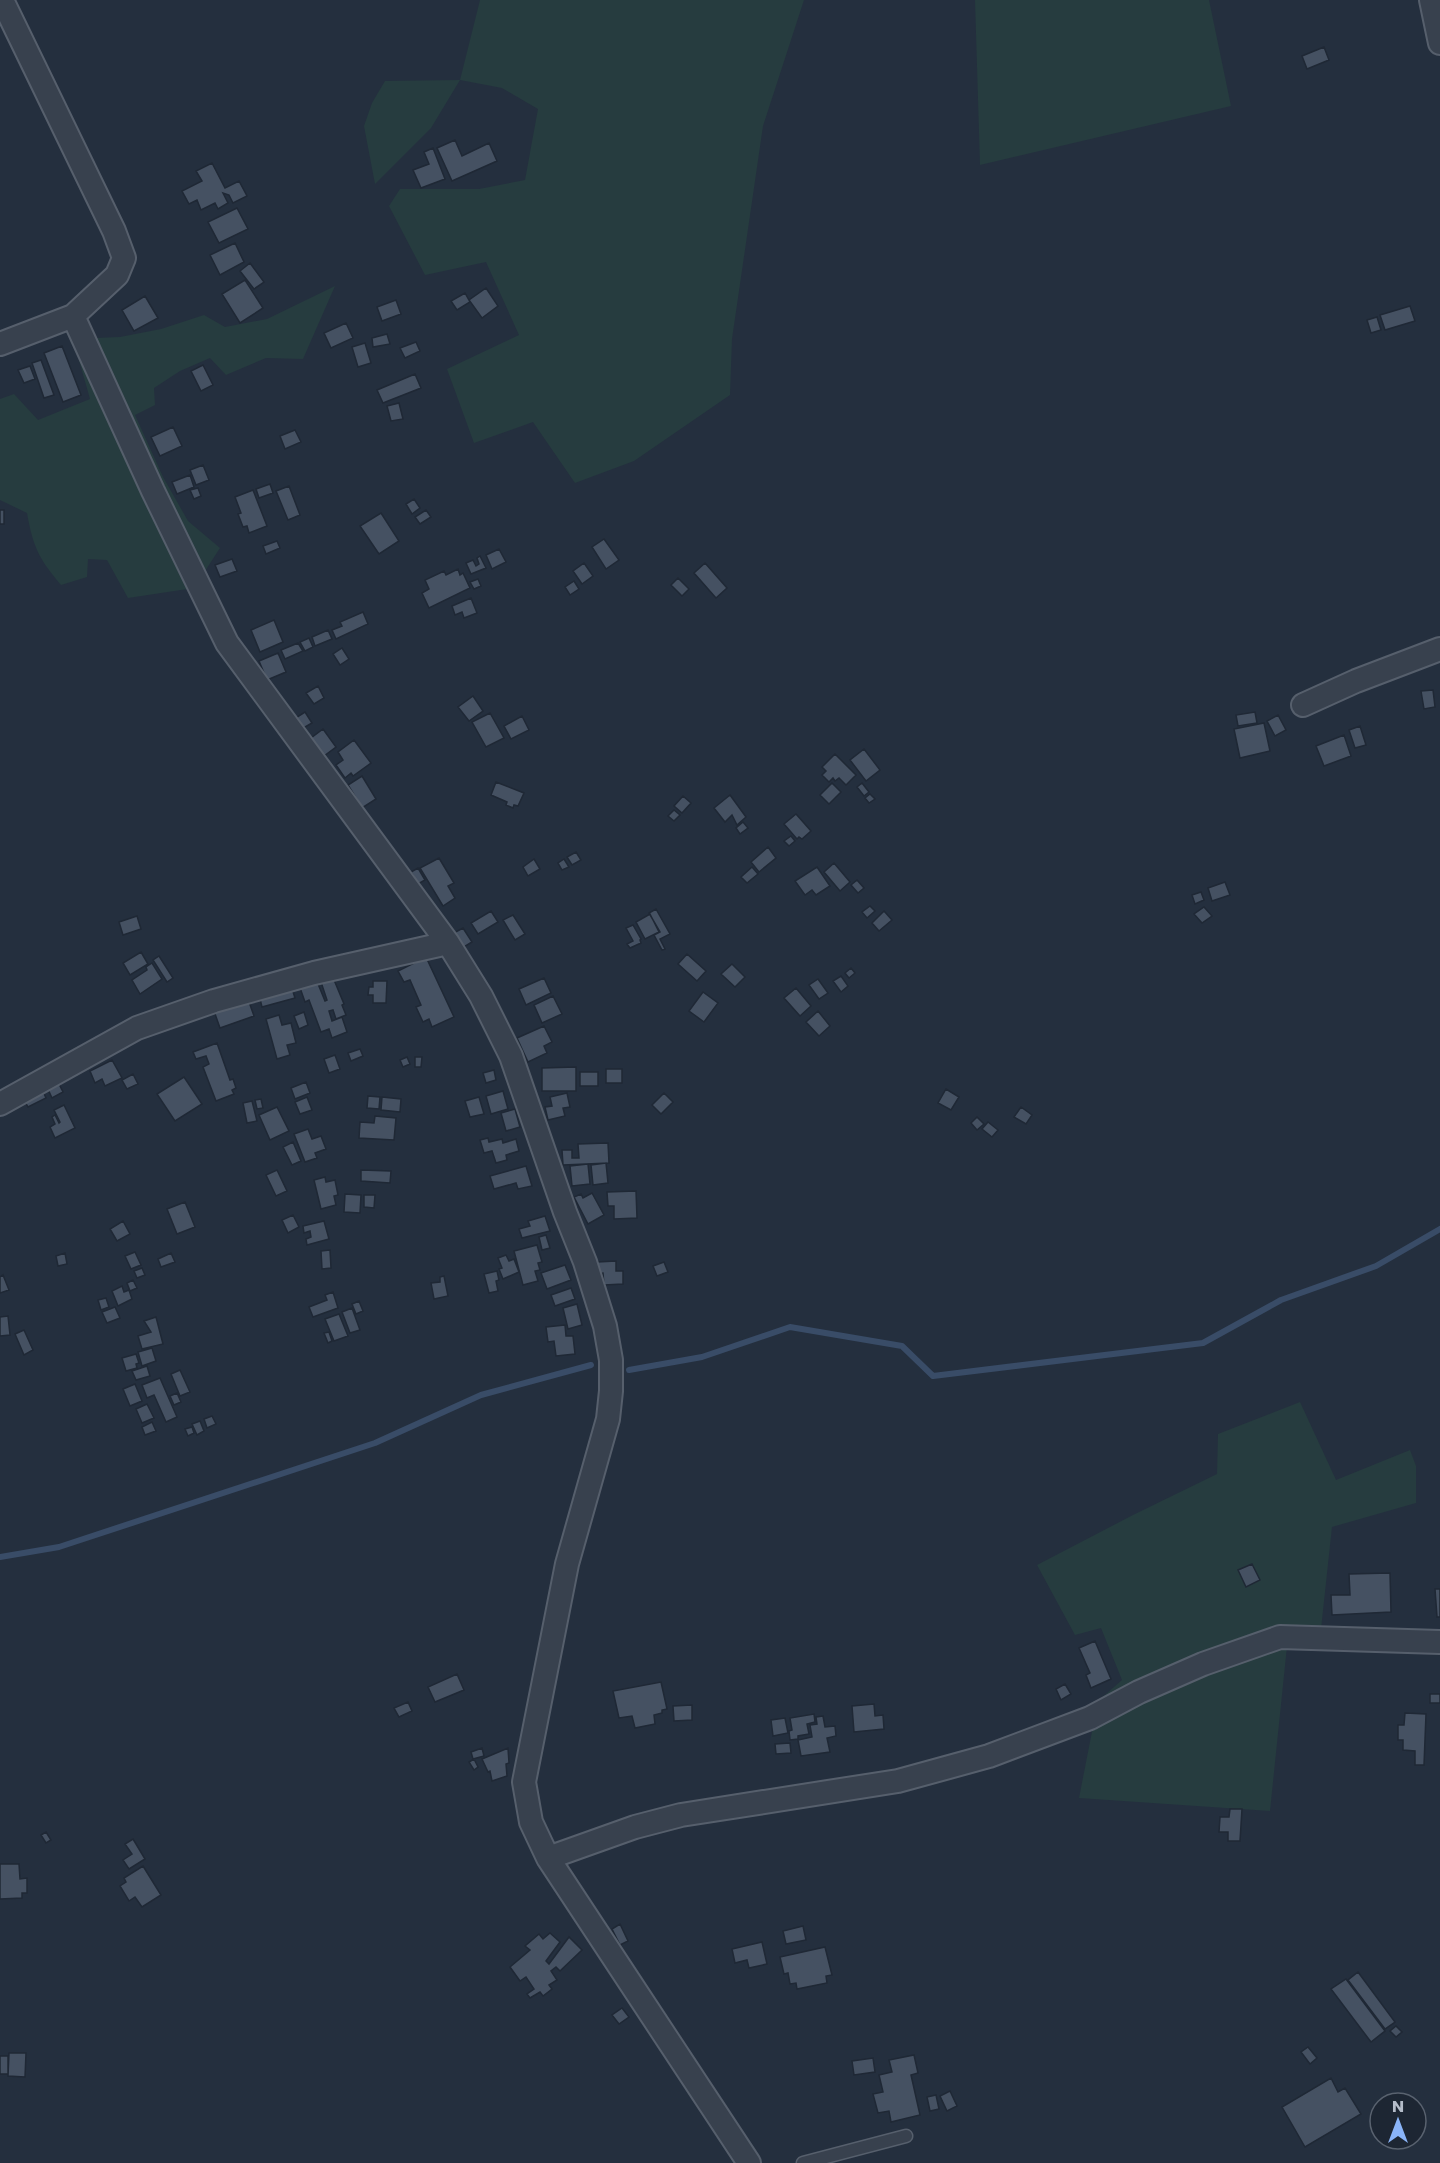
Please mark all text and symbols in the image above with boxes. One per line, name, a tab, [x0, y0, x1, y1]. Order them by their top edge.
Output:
north arrow	[1368, 2091, 1428, 2151]
text: N	[1392, 2095, 1404, 2118]

